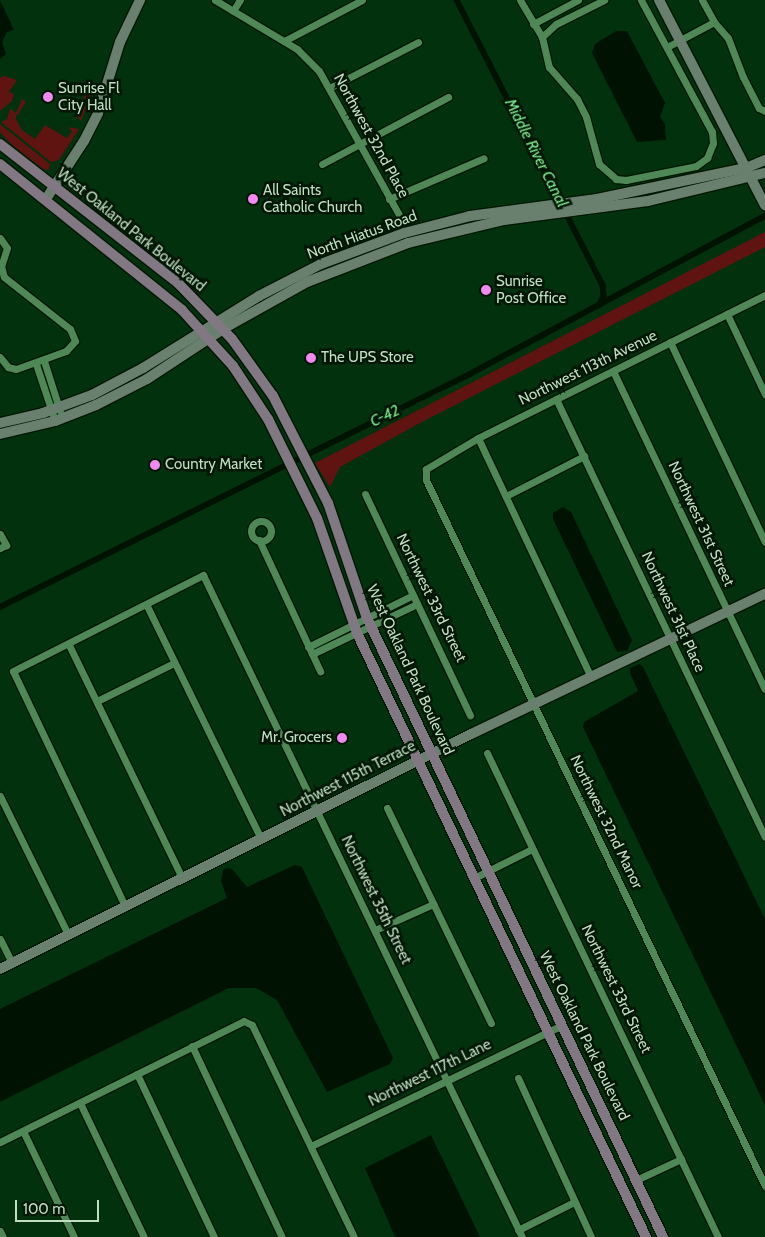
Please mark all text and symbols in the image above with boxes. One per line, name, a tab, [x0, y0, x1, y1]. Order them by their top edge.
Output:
street label: Northwest 32nd Place	[329, 71, 413, 201]
place label: Sunrise Fl City Hall	[58, 79, 119, 114]
marker: Sunrise Fl City Hall	[42, 91, 54, 103]
water label: Middle River Canal	[500, 96, 572, 210]
street label: West Oakland Park Boulevard	[53, 164, 209, 296]
place label: All Saints Catholic Church	[263, 181, 362, 216]
marker: All Saints Catholic Church	[247, 193, 259, 205]
street label: North Hiatus Road	[305, 207, 419, 263]
place label: Sunrise Post Office	[496, 272, 566, 307]
marker: Sunrise Post Office	[480, 284, 492, 296]
street label: Northwest 113th Avenue	[516, 327, 660, 409]
place label: The UPS Store	[321, 349, 414, 367]
marker: The UPS Store	[305, 352, 317, 364]
water label: C-42	[367, 401, 403, 431]
place label: Country Market	[165, 456, 262, 474]
marker: Country Market	[149, 459, 161, 471]
street label: Northwest 31st Street	[664, 459, 738, 589]
street label: Northwest 33rd Street	[392, 531, 470, 665]
street label: Northwest 31st Place	[637, 549, 709, 675]
street label: West Oakland Park Boulevard	[363, 582, 457, 758]
place label: Mr. Grocers	[261, 729, 332, 747]
marker: Mr. Grocers	[336, 732, 348, 744]
street label: Northwest 115th Terrace	[277, 737, 419, 821]
street label: Northwest 32nd Manor	[566, 752, 646, 892]
street label: Northwest 35th Street	[337, 833, 415, 967]
street label: Northwest 33rd Street	[577, 922, 655, 1056]
street label: West Oakland Park Boulevard	[535, 948, 633, 1124]
street label: Northwest 117th Lane	[366, 1035, 494, 1111]
scale bar	[18, 1190, 101, 1222]
text: 100 m	[23, 1200, 65, 1218]

